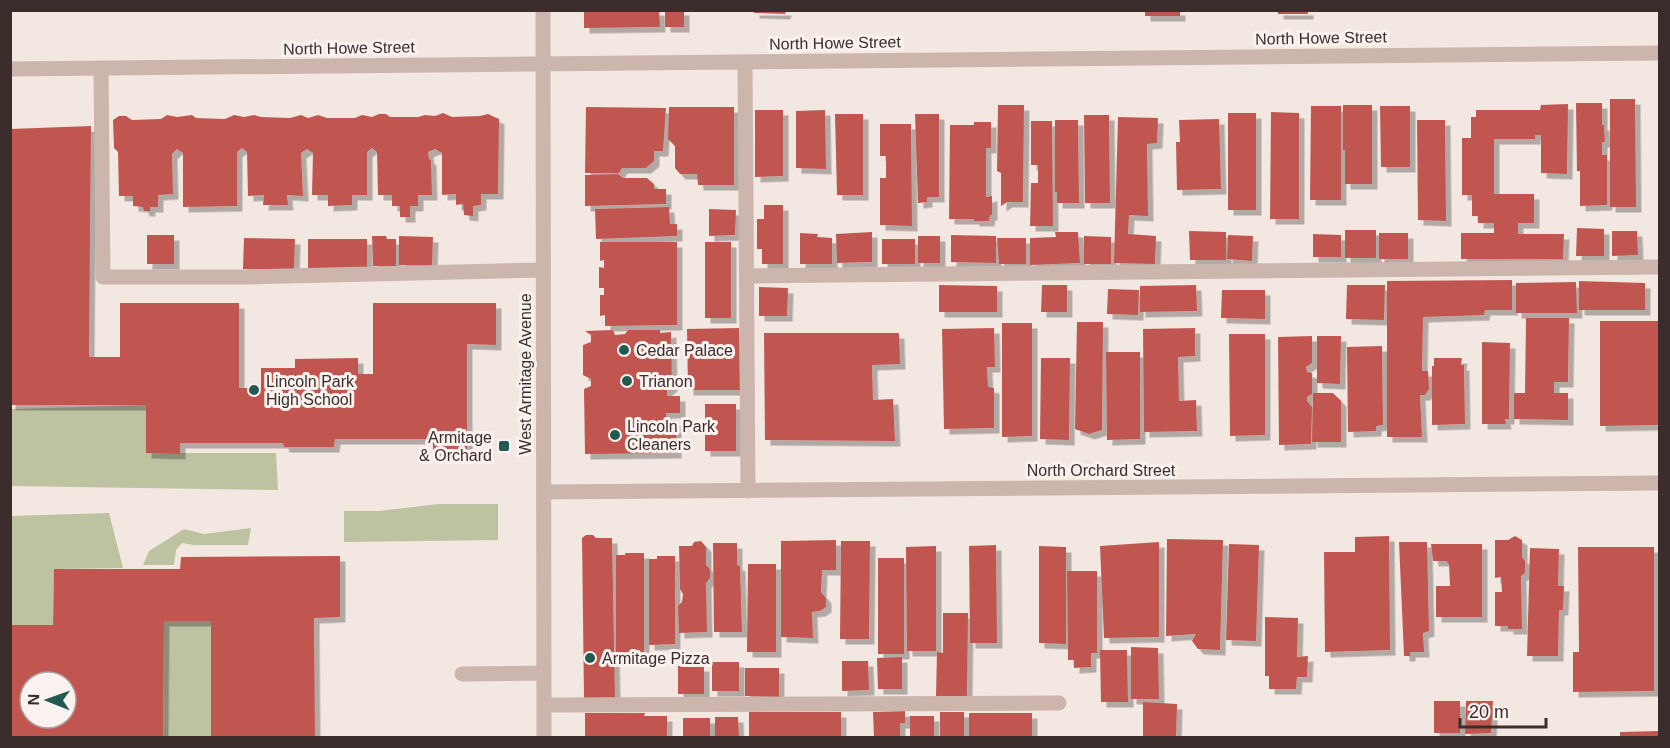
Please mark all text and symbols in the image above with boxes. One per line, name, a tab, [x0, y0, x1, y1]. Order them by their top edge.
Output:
street label: North Howe Street	[1255, 28, 1387, 48]
street label: North Howe Street	[769, 33, 901, 53]
street label: North Howe Street	[283, 38, 415, 58]
street label: West Armitage Avenue	[517, 293, 534, 455]
place label: Cedar Palace	[636, 342, 733, 359]
marker: Cedar Palace	[617, 343, 631, 357]
place label: Lincoln Park High School	[266, 373, 355, 408]
place label: Trianon	[639, 373, 693, 390]
marker: Trianon	[620, 374, 634, 388]
marker: Lincoln Park High School	[247, 383, 261, 397]
place label: Lincoln Park Cleaners	[627, 418, 716, 453]
marker: Lincoln Park Cleaners	[608, 428, 622, 442]
place label: Armitage & Orchard	[419, 429, 492, 464]
marker: Armitage & Orchard	[497, 439, 511, 453]
street label: North Orchard Street	[1027, 462, 1176, 479]
place label: Armitage Pizza	[602, 650, 710, 667]
marker: Armitage Pizza	[583, 651, 597, 665]
north arrow	[18, 670, 78, 730]
scale bar	[1460, 691, 1546, 729]
text: N	[25, 694, 42, 706]
text: 20 m	[1469, 702, 1509, 722]

